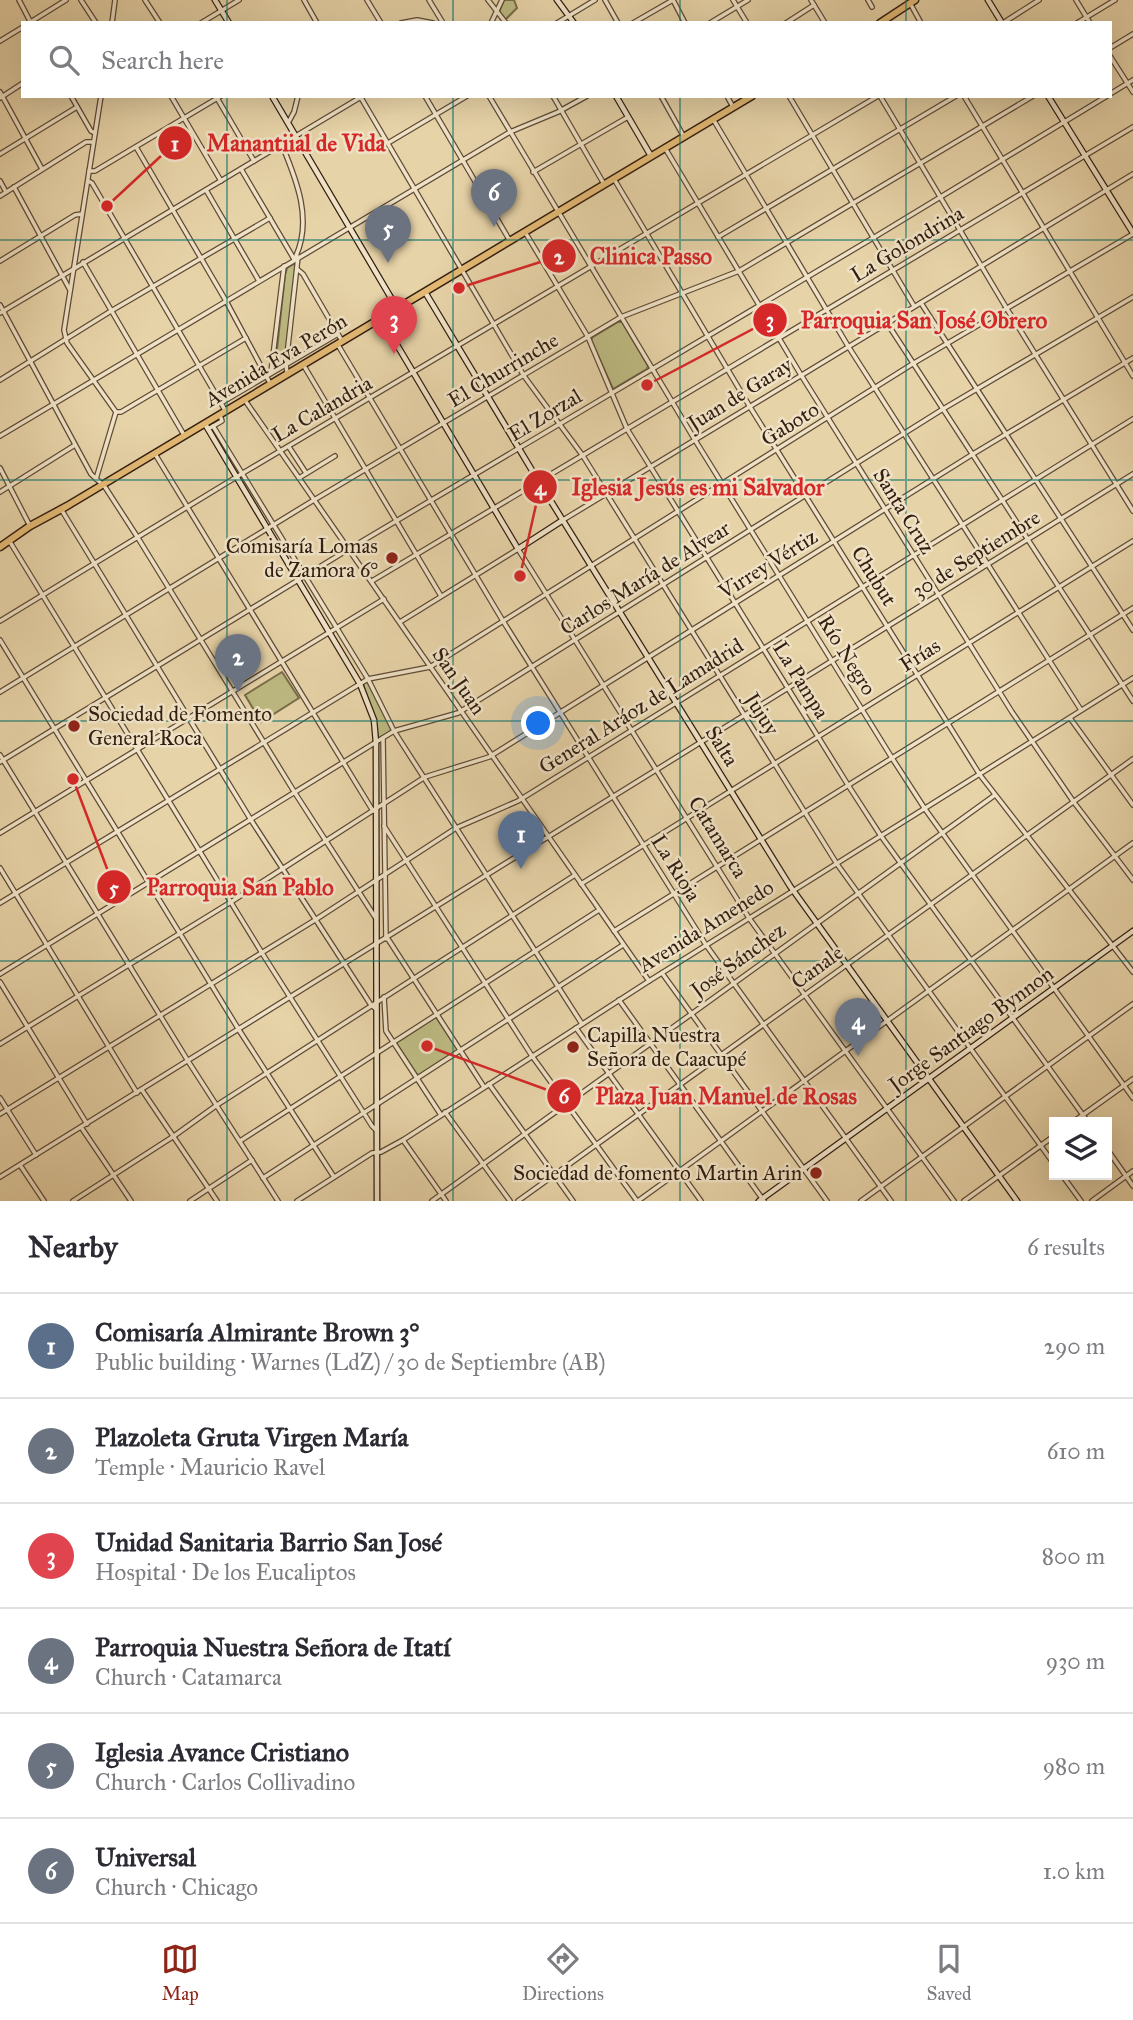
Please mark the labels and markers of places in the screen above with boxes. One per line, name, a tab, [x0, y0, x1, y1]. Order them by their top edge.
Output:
callout: Manantiial de Vida	[158, 121, 400, 165]
pin: 6	[471, 169, 517, 227]
pin: 5	[365, 205, 411, 263]
callout: Clinica Passo	[541, 234, 726, 278]
pin: 3	[371, 296, 417, 354]
callout: Parroquia San José Obrero	[752, 298, 1061, 342]
callout: Iglesia Jesús es mi Salvador	[523, 465, 838, 509]
place label: Comisaría Lomas de Zamora 6°	[226, 533, 378, 583]
marker: Comisaría Lomas de Zamora 6°	[384, 550, 400, 566]
pin: 2	[215, 634, 261, 692]
place label: Sociedad de Fomento General Roca	[88, 701, 272, 751]
marker: Sociedad de Fomento General Roca	[66, 718, 82, 734]
pin: 1	[498, 811, 544, 869]
callout: Parroquia San Pablo	[97, 865, 347, 909]
pin: 4	[835, 998, 881, 1056]
place label: Capilla Nuestra Señora de Caacupé	[587, 1022, 747, 1072]
marker: Capilla Nuestra Señora de Caacupé	[565, 1039, 581, 1055]
callout: Plaza Juan Manuel de Rosas	[546, 1074, 871, 1118]
place label: Sociedad de fomento Martin Arin	[513, 1160, 802, 1186]
marker: Sociedad de fomento Martin Arin	[808, 1165, 824, 1181]

